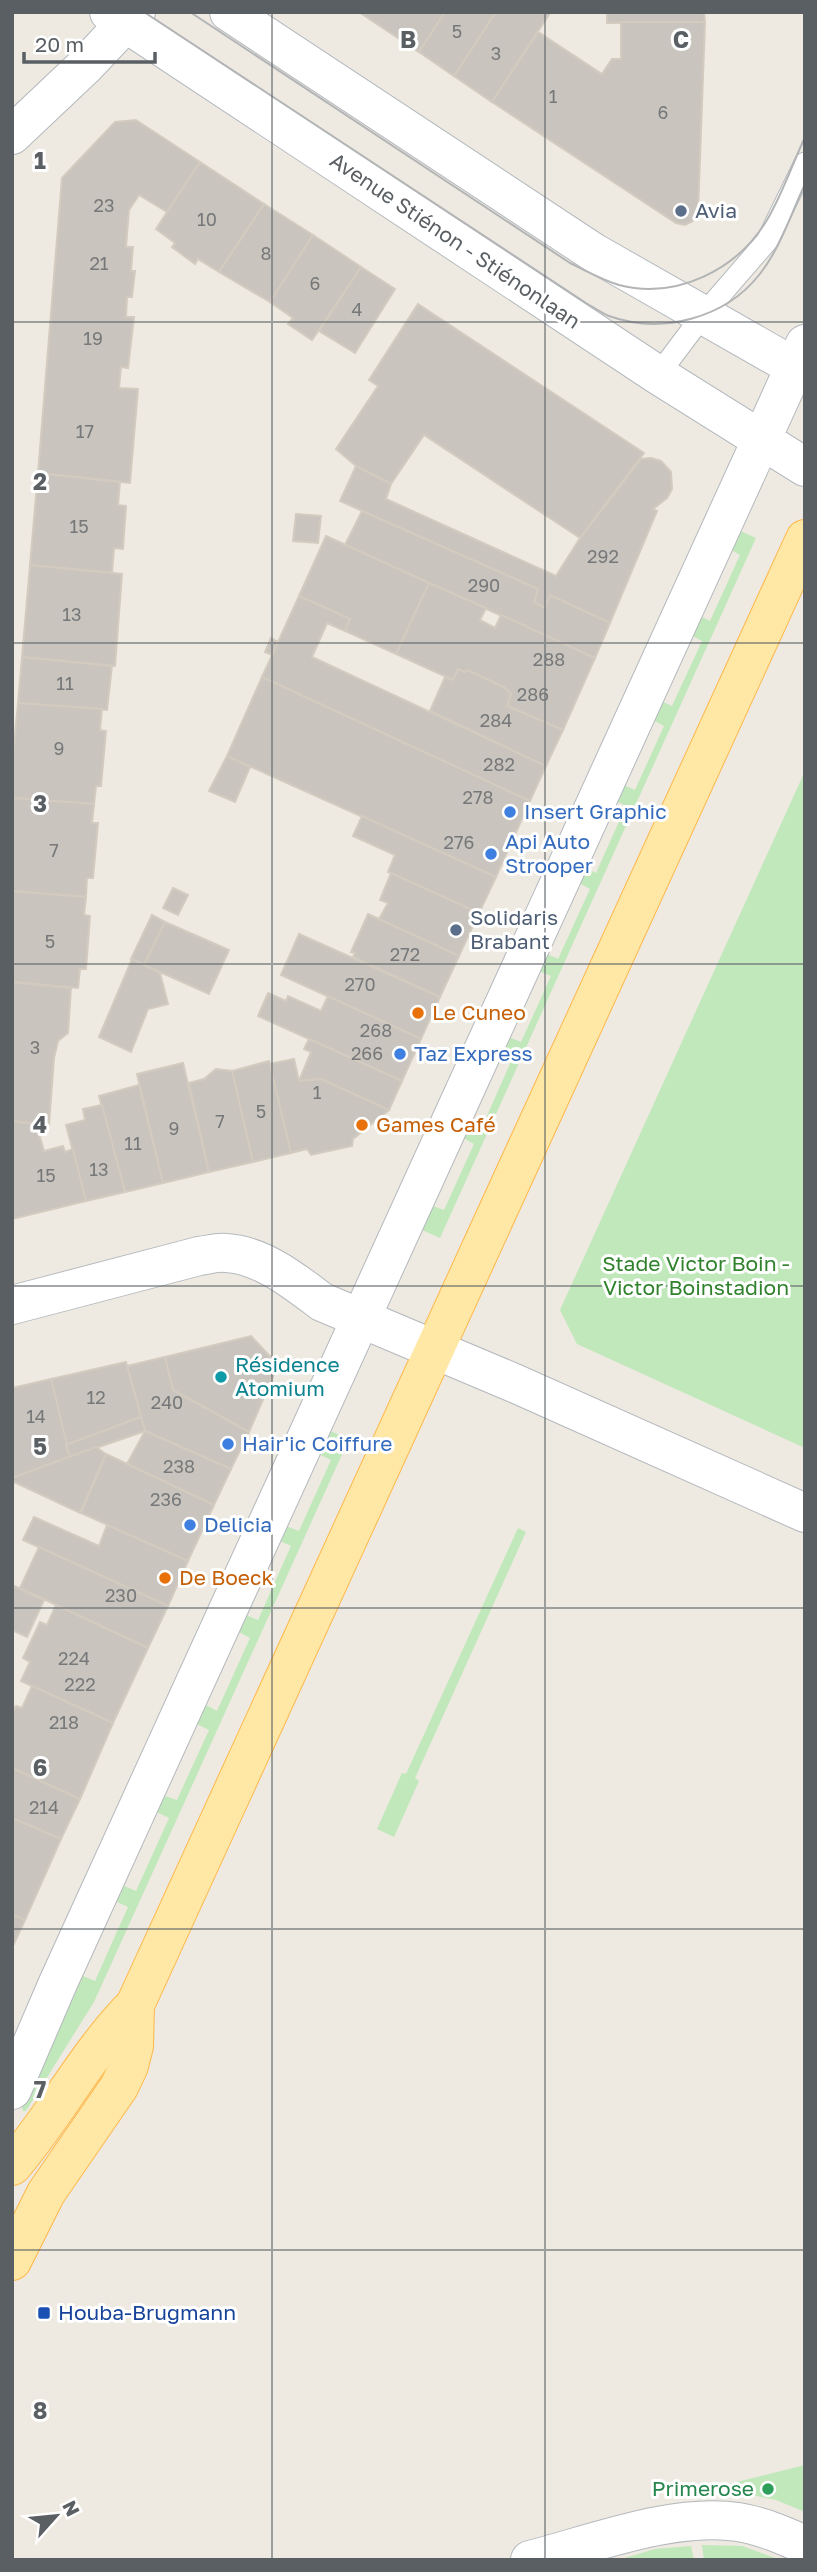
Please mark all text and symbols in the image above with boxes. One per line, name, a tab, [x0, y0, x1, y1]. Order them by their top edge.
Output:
house number: 5	[452, 20, 462, 42]
scale bar	[24, 21, 156, 65]
text: B	[400, 25, 416, 53]
text: C	[673, 25, 689, 53]
text: 20 m	[35, 31, 84, 57]
house number: 3	[491, 42, 501, 64]
house number: 1	[549, 85, 558, 107]
house number: 6	[658, 101, 668, 123]
text: 1	[34, 146, 46, 174]
street label: Avenue Stiénon - Stiénonlaan	[325, 146, 586, 334]
house number: 23	[94, 194, 114, 216]
place label: Avia	[695, 197, 737, 223]
marker: Avia	[673, 203, 689, 219]
house number: 10	[197, 208, 217, 230]
house number: 8	[261, 242, 271, 264]
house number: 21	[89, 252, 109, 274]
house number: 6	[310, 272, 320, 294]
house number: 4	[352, 298, 363, 320]
house number: 19	[83, 327, 103, 349]
house number: 17	[76, 420, 94, 442]
text: 2	[33, 467, 47, 495]
house number: 15	[69, 515, 89, 537]
house number: 292	[587, 545, 619, 567]
house number: 290	[468, 574, 500, 596]
house number: 13	[62, 603, 82, 625]
house number: 288	[533, 648, 565, 670]
house number: 11	[56, 672, 74, 694]
house number: 286	[517, 683, 549, 705]
house number: 284	[480, 709, 512, 731]
house number: 9	[54, 737, 64, 759]
house number: 282	[483, 753, 515, 775]
house number: 278	[463, 786, 493, 808]
text: 3	[33, 789, 47, 817]
place label: Insert Graphic	[524, 798, 667, 824]
marker: Insert Graphic	[502, 804, 518, 820]
place label: Api Auto Strooper	[505, 828, 593, 878]
house number: 276	[444, 831, 474, 853]
house number: 7	[49, 839, 59, 861]
marker: Api Auto Strooper	[483, 846, 499, 862]
place label: Solidaris Brabant	[470, 904, 558, 954]
marker: Solidaris Brabant	[448, 922, 464, 938]
house number: 5	[45, 930, 55, 952]
house number: 272	[390, 943, 420, 965]
house number: 270	[344, 973, 376, 995]
place label: Le Cuneo	[432, 999, 526, 1025]
marker: Le Cuneo	[410, 1005, 426, 1021]
house number: 268	[360, 1019, 392, 1041]
house number: 3	[30, 1036, 40, 1058]
place label: Taz Express	[414, 1040, 533, 1066]
house number: 266	[351, 1042, 383, 1064]
marker: Taz Express	[392, 1046, 408, 1062]
house number: 1	[313, 1081, 322, 1103]
house number: 5	[256, 1100, 266, 1122]
text: 4	[33, 1110, 47, 1138]
house number: 7	[215, 1110, 225, 1132]
place label: Games Café	[376, 1111, 496, 1137]
house number: 9	[169, 1117, 179, 1139]
marker: Games Café	[354, 1117, 370, 1133]
house number: 11	[124, 1132, 142, 1154]
house number: 13	[89, 1158, 109, 1180]
house number: 15	[36, 1164, 56, 1186]
park label: Stade Victor Boin - Victor Boinstadion	[602, 1250, 790, 1300]
place label: Résidence Atomium	[235, 1351, 340, 1401]
marker: Résidence Atomium	[213, 1369, 229, 1385]
house number: 12	[86, 1386, 106, 1408]
house number: 240	[151, 1391, 183, 1413]
house number: 14	[26, 1405, 46, 1427]
place label: Hair'ic Coiffure	[242, 1430, 392, 1456]
text: 5	[33, 1432, 47, 1460]
marker: Hair'ic Coiffure	[220, 1436, 236, 1452]
house number: 238	[163, 1455, 195, 1477]
house number: 236	[150, 1488, 182, 1510]
place label: Delicia	[204, 1511, 272, 1537]
marker: Delicia	[182, 1517, 198, 1533]
place label: De Boeck	[179, 1564, 273, 1590]
marker: De Boeck	[157, 1570, 173, 1586]
house number: 230	[105, 1584, 137, 1606]
house number: 224	[58, 1647, 90, 1669]
house number: 222	[64, 1673, 96, 1695]
house number: 218	[49, 1711, 79, 1733]
text: 6	[33, 1753, 47, 1781]
house number: 214	[29, 1796, 59, 1818]
text: 7	[34, 2075, 46, 2103]
place label: Houba-Brugmann	[58, 2299, 236, 2325]
marker: Houba-Brugmann	[36, 2305, 52, 2321]
text: 8	[33, 2396, 47, 2424]
place label: Primerose	[652, 2475, 754, 2501]
north arrow	[21, 2481, 91, 2551]
marker: Primerose	[760, 2481, 776, 2497]
text: N	[58, 2496, 85, 2520]

